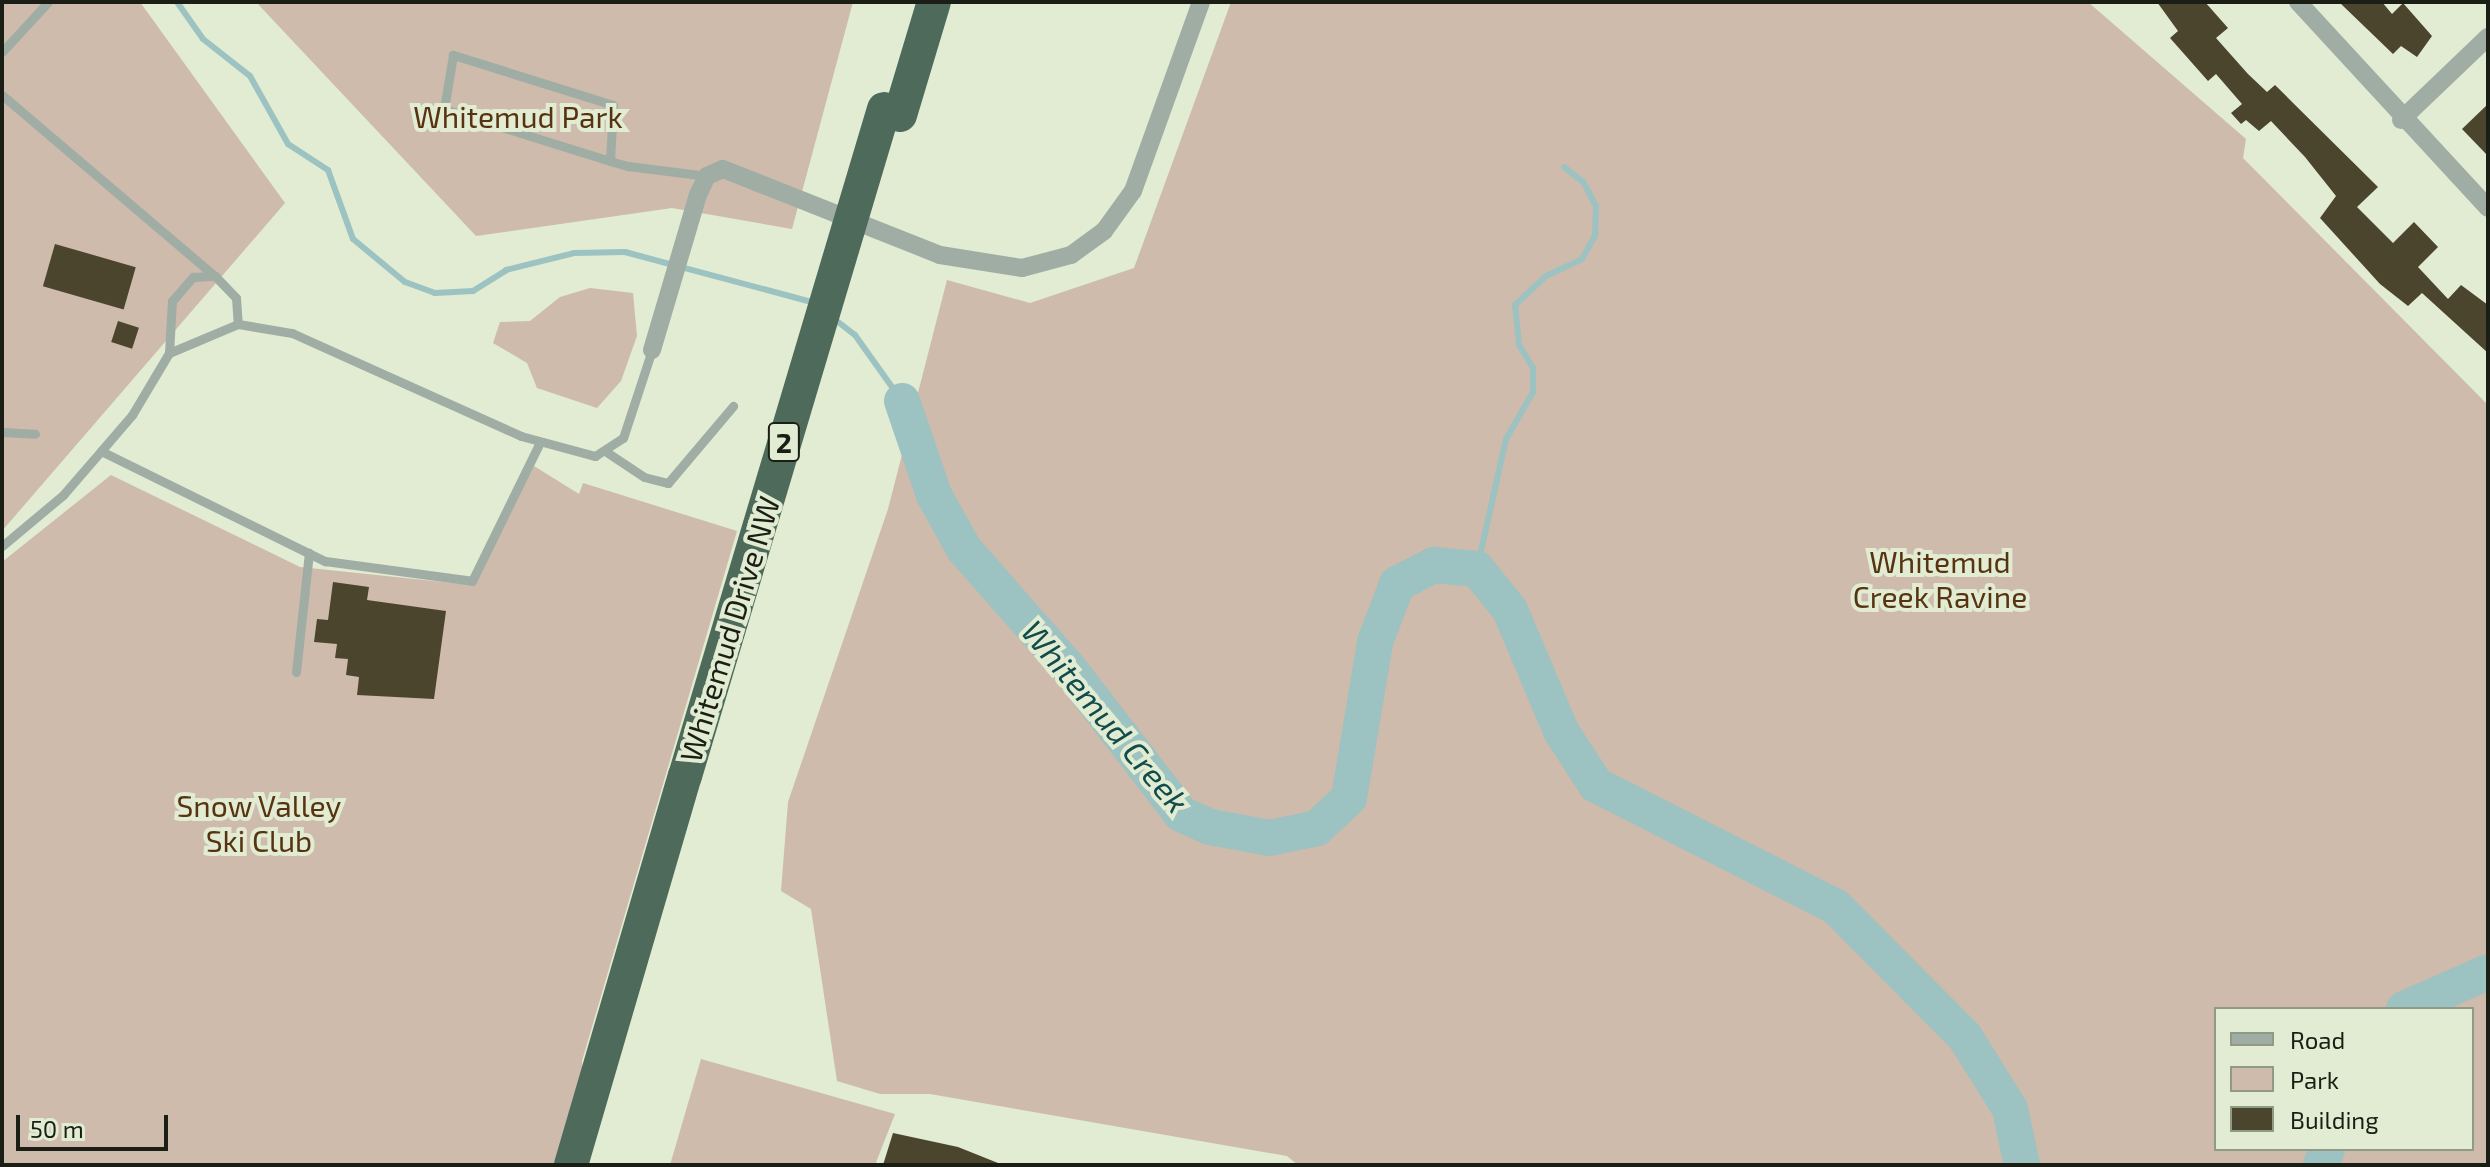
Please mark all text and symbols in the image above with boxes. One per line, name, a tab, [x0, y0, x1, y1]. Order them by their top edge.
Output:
park label: Whitemud Park	[413, 98, 623, 134]
road number: 2	[766, 418, 802, 466]
street label: Whitemud Drive NW	[671, 492, 787, 766]
park label: Whitemud Creek Ravine	[1853, 543, 2027, 614]
water label: Whitemud Creek	[1015, 612, 1197, 820]
park label: Snow Valley Ski Club	[176, 787, 342, 858]
legend	[2214, 1007, 2474, 1151]
text: Road	[2290, 1025, 2345, 1054]
text: Park	[2290, 1065, 2339, 1094]
scale bar	[20, 1099, 172, 1149]
text: Building	[2290, 1105, 2379, 1134]
text: 50 m	[30, 1114, 84, 1143]

